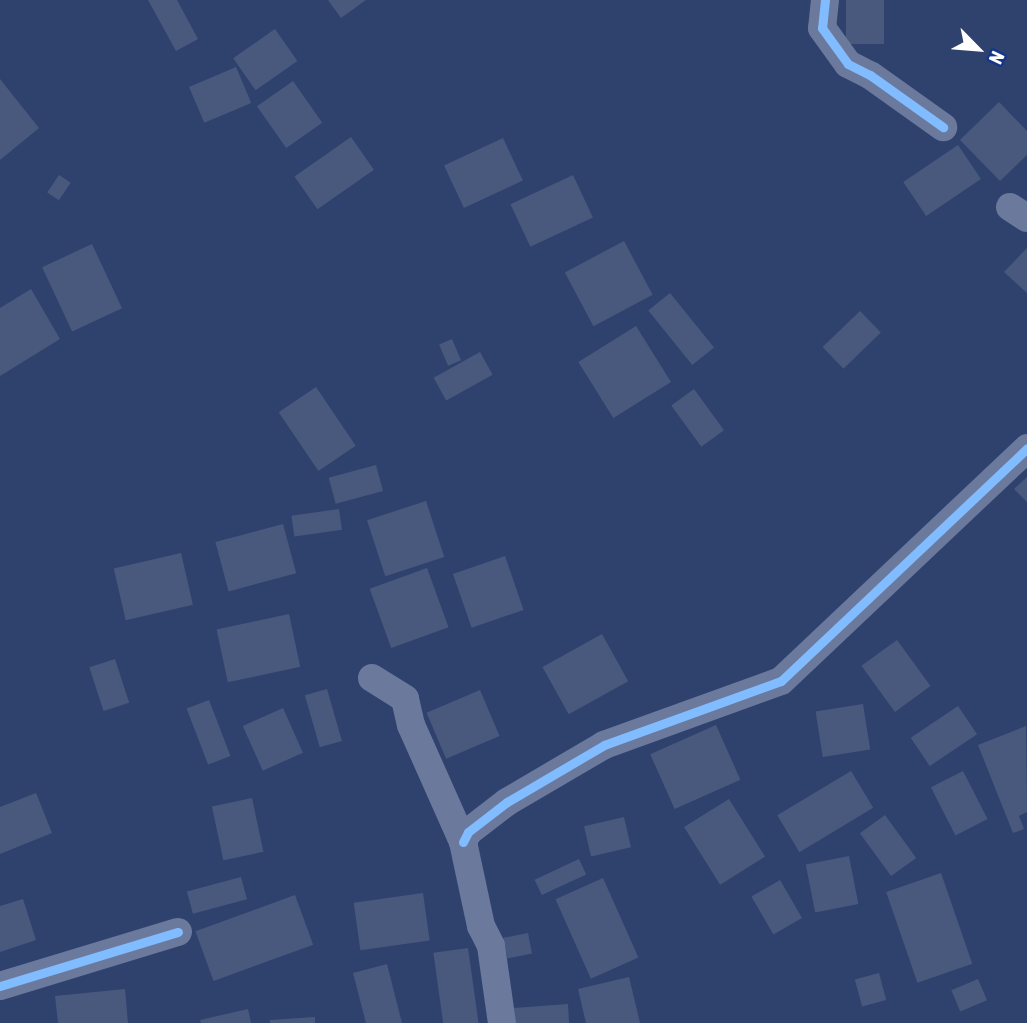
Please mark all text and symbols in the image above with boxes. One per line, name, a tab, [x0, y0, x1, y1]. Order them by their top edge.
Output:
north arrow	[943, 14, 1013, 84]
text: N	[985, 48, 1009, 68]

